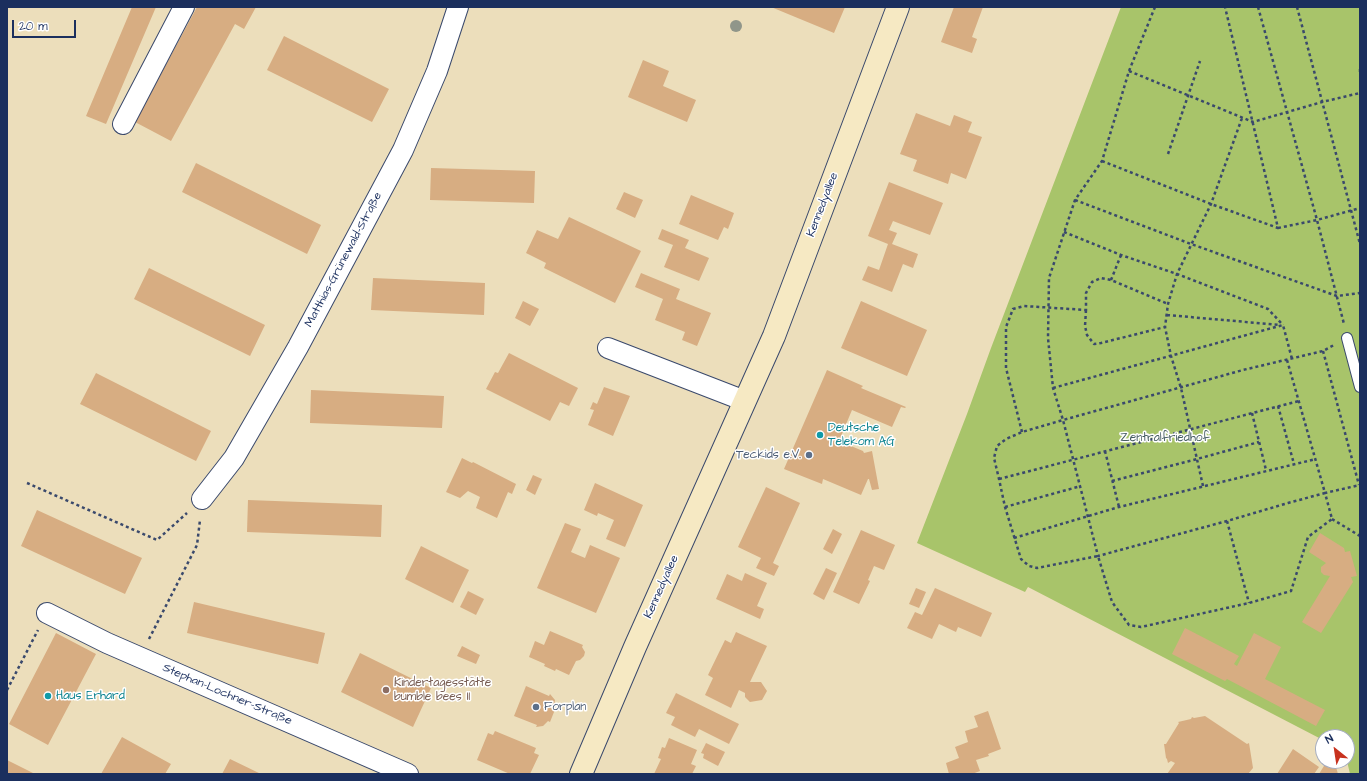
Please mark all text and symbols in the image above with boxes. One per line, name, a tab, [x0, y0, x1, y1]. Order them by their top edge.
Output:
scale bar	[14, 12, 78, 38]
text: 20 m	[19, 18, 48, 35]
street label: Kennedyallee	[804, 171, 842, 239]
street label: Matthias-Grünewald-Straße	[302, 190, 386, 330]
place label: Deutsche Telekom AG	[828, 421, 895, 449]
marker: Deutsche Telekom AG	[815, 430, 825, 440]
park label: Zentralfriedhof	[1120, 431, 1210, 445]
place label: Teckids e.V.	[736, 448, 801, 462]
marker: Teckids e.V.	[804, 450, 814, 460]
street label: Kennedyallee	[642, 553, 682, 621]
street label: Stephan-Lochner-Straße	[160, 661, 294, 729]
place label: Kindertagesstätte bumble bees II	[394, 676, 491, 704]
marker: Kindertagesstätte bumble bees II	[381, 685, 391, 695]
place label: Haus Erhard	[56, 689, 125, 703]
marker: Haus Erhard	[43, 691, 53, 701]
place label: Forplan	[544, 700, 586, 714]
marker: Forplan	[531, 702, 541, 712]
north arrow	[1315, 729, 1355, 769]
text: N	[1323, 731, 1336, 747]

